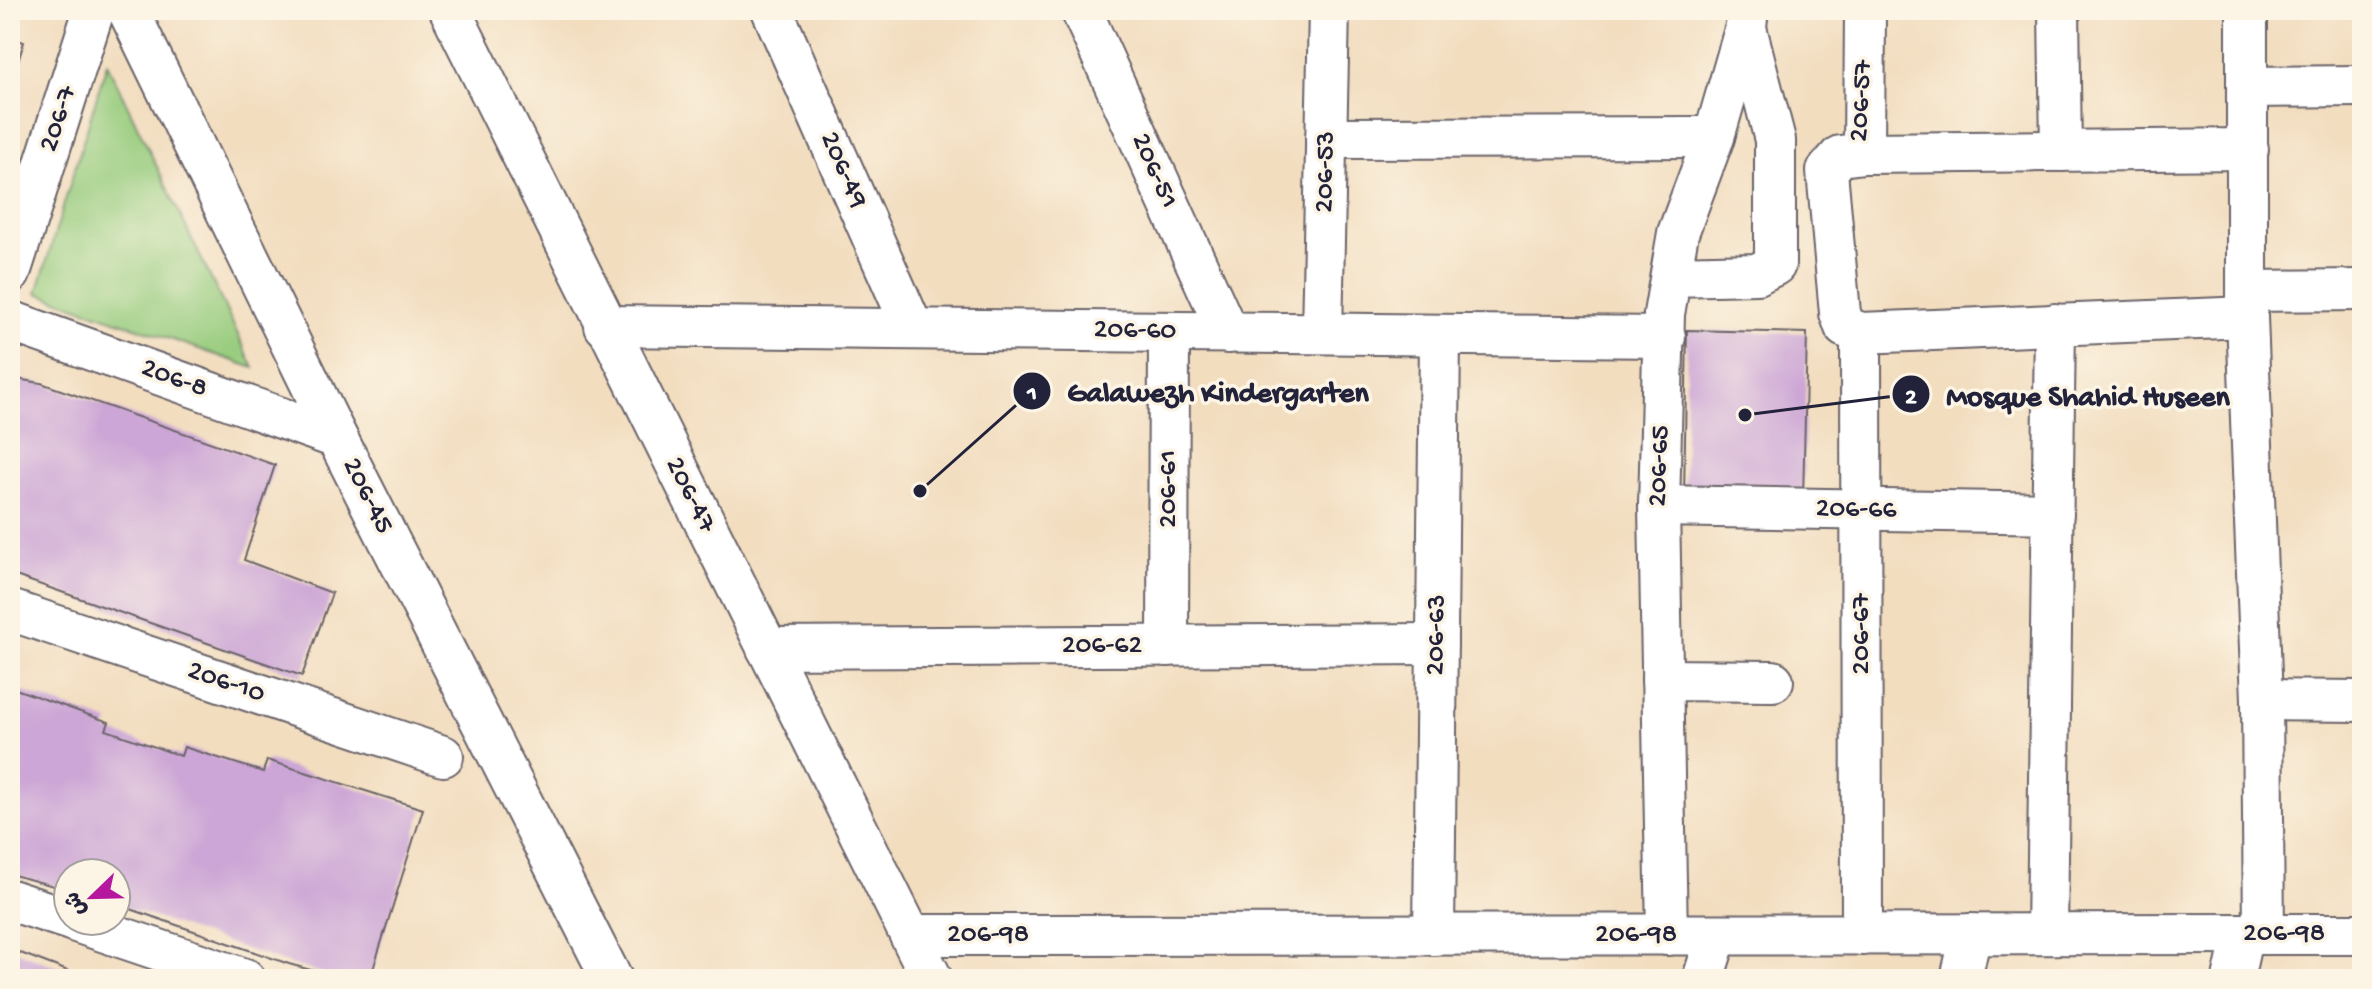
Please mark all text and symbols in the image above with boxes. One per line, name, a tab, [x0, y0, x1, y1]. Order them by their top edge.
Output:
street label: 206-57	[1843, 58, 1881, 143]
street label: 206-7	[33, 81, 86, 156]
street label: 206-49	[812, 127, 874, 213]
street label: 206-51	[1123, 128, 1185, 214]
street label: 206-53	[1309, 131, 1343, 213]
street label: 206-60	[1093, 314, 1177, 348]
street label: 206-8	[136, 352, 212, 406]
callout: Galawezh Kindergarten	[1012, 364, 1385, 418]
callout: Mosque Shahid Huseen	[1891, 367, 2246, 421]
text: Galawezh Kindergarten	[1067, 378, 1369, 413]
text: 1	[1026, 380, 1037, 409]
text: Mosque Shahid Huseen	[1946, 382, 2230, 417]
text: 2	[1905, 384, 1917, 413]
street label: 206-65	[1642, 425, 1678, 507]
street label: 206-61	[1153, 450, 1186, 528]
street label: 206-47	[657, 452, 724, 540]
street label: 206-45	[334, 453, 400, 539]
street label: 206-66	[1815, 493, 1898, 527]
street label: 206-67	[1846, 592, 1879, 675]
street label: 206-63	[1420, 594, 1454, 676]
street label: 206-62	[1062, 630, 1143, 663]
street label: 206-10	[183, 654, 269, 712]
north arrow	[52, 857, 132, 937]
text: ش	[61, 887, 94, 919]
street label: 206-98	[2243, 918, 2325, 951]
street label: 206-98	[947, 919, 1029, 952]
street label: 206-98	[1595, 919, 1677, 952]

